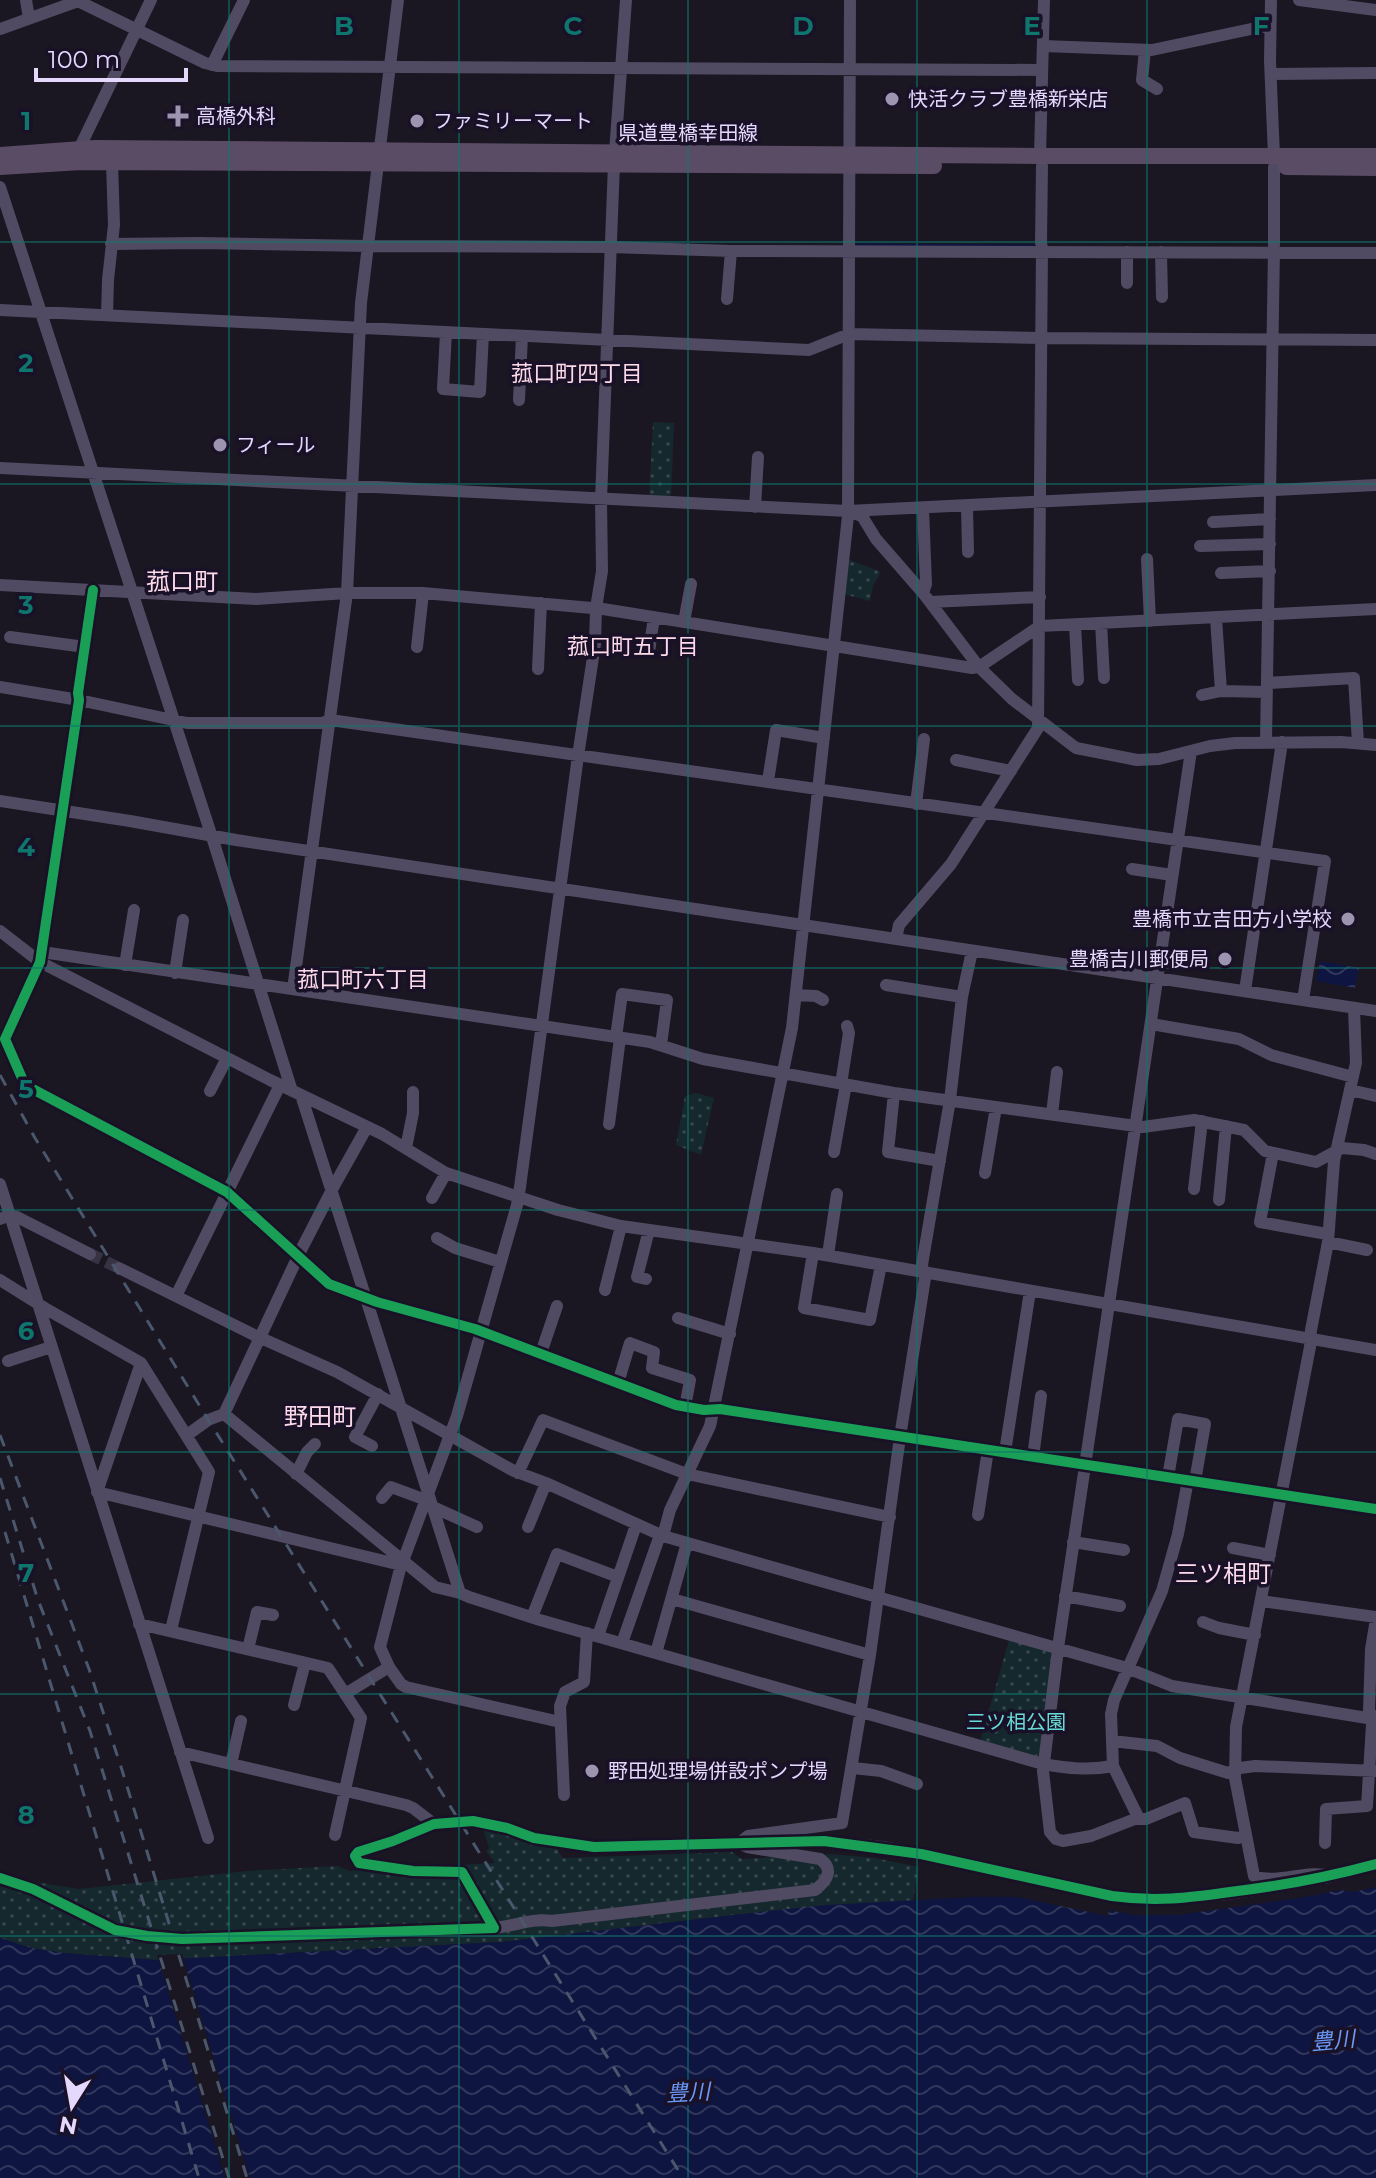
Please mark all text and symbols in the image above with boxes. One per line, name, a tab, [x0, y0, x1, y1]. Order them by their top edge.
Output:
text: B	[334, 10, 354, 42]
text: C	[564, 10, 583, 42]
text: D	[792, 10, 814, 42]
text: E	[1023, 10, 1041, 42]
text: F	[1253, 10, 1269, 42]
scale bar	[36, 32, 186, 82]
text: 100 m	[48, 45, 120, 74]
place label: 快活クラブ豊橋新栄店	[908, 87, 1108, 111]
marker: 快活クラブ豊橋新栄店	[883, 90, 901, 108]
place label: 高橋外科	[196, 104, 276, 128]
text: 1	[21, 105, 31, 137]
marker: 高橋外科	[167, 105, 189, 127]
place label: ファミリーマート	[433, 109, 593, 133]
marker: ファミリーマート	[408, 112, 426, 130]
street label: 県道豊橋幸田線	[618, 121, 758, 145]
text: 2	[18, 347, 34, 379]
district label: 菰口町四丁目	[511, 360, 643, 387]
place label: フィール	[236, 433, 316, 457]
marker: フィール	[211, 436, 229, 454]
district label: 菰口町	[146, 567, 218, 596]
text: 3	[17, 589, 34, 621]
district label: 菰口町五丁目	[567, 633, 699, 660]
text: 4	[17, 831, 35, 863]
place label: 豊橋市立吉田方小学校	[1132, 907, 1332, 931]
marker: 豊橋市立吉田方小学校	[1339, 910, 1357, 928]
place label: 豊橋吉川郵便局	[1069, 947, 1209, 971]
marker: 豊橋吉川郵便局	[1216, 950, 1234, 968]
district label: 菰口町六丁目	[297, 966, 429, 993]
text: 5	[18, 1073, 34, 1105]
text: 6	[18, 1315, 35, 1347]
district label: 野田町	[284, 1402, 356, 1431]
text: 7	[18, 1557, 34, 1589]
district label: 三ツ相町	[1175, 1559, 1271, 1588]
park label: 三ツ相公園	[966, 1710, 1066, 1734]
place label: 野田処理場併設ポンプ場	[608, 1759, 827, 1783]
marker: 野田処理場併設ポンプ場	[583, 1762, 601, 1780]
text: 8	[17, 1799, 35, 1831]
water label: 豊川	[1310, 2025, 1358, 2056]
north arrow	[32, 2066, 112, 2146]
water label: 豊川	[665, 2078, 713, 2107]
text: N	[57, 2110, 80, 2140]

